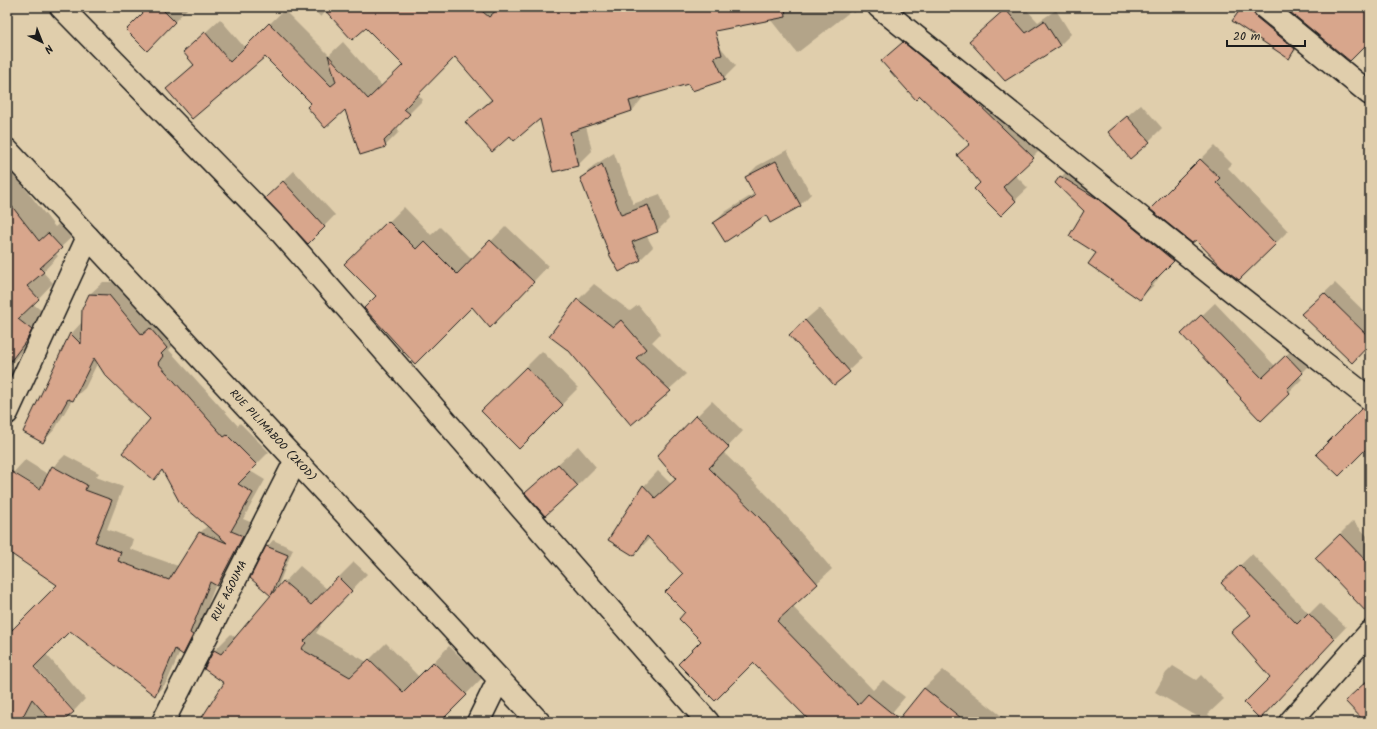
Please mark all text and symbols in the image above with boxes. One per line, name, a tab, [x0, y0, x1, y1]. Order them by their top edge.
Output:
north arrow	[22, 22, 62, 62]
scale bar	[1227, 22, 1305, 48]
text: 20 m	[1233, 27, 1261, 46]
text: N	[39, 40, 57, 58]
street label: RUE PILIMABOO (2KOD)	[225, 385, 320, 486]
street label: RUE AGOUMA	[207, 557, 253, 624]

